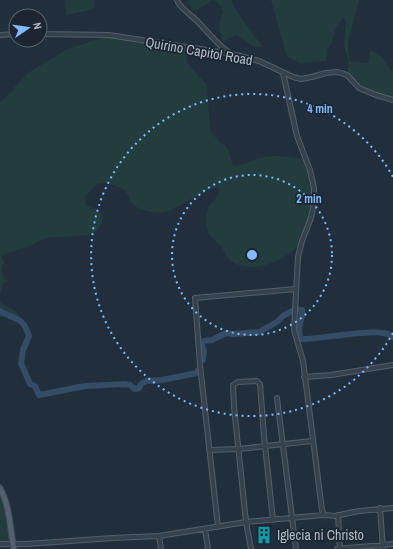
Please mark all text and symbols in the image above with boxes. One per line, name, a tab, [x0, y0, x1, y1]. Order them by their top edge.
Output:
north arrow	[8, 8, 48, 48]
text: N	[30, 21, 45, 30]
street label: Quirino Capitol Road	[144, 33, 254, 69]
text: 4 min	[307, 101, 333, 117]
text: 2 min	[296, 191, 322, 207]
centre of rings	[245, 248, 259, 262]
building icon: Iglecia ni Christo	[254, 525, 274, 545]
place label: Iglecia ni Christo	[277, 526, 364, 544]

